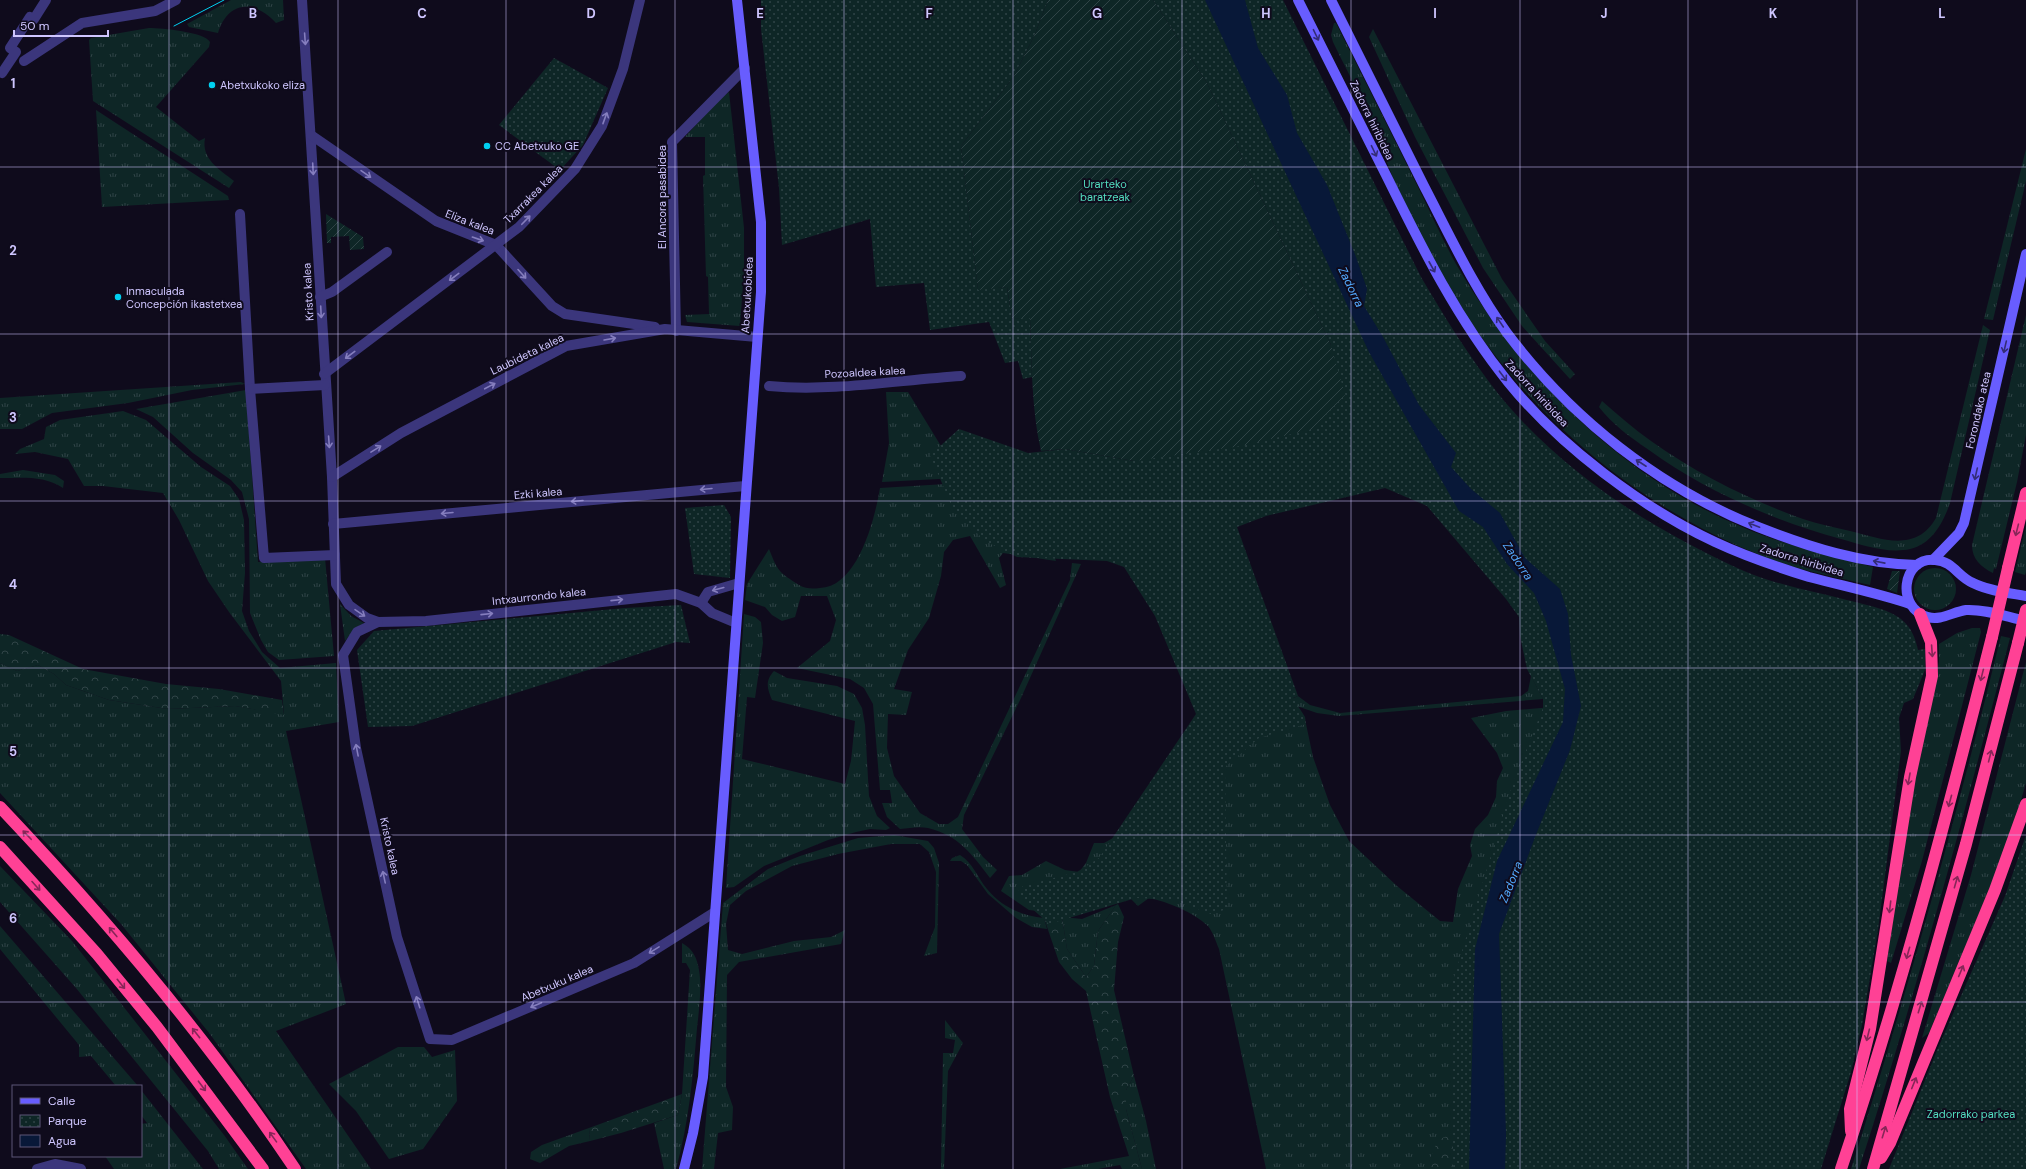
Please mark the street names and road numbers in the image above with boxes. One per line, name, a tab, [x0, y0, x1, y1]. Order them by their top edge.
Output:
street label: Zadorra hiribidea	[1347, 78, 1397, 162]
street label: El Ancora pasabidea	[655, 145, 669, 249]
street label: Txarrakea kalea	[501, 162, 565, 226]
street label: Eliza kalea	[443, 206, 497, 238]
street label: Abetxukobidea	[738, 256, 756, 334]
street label: Kristo kalea	[299, 263, 317, 321]
street label: Laubideta kalea	[488, 330, 566, 378]
street label: Zadorra hiribidea	[1502, 357, 1572, 429]
street label: Pozoaldea kalea	[824, 363, 906, 381]
street label: Forondako atea	[1962, 370, 1994, 450]
street label: Ezki kalea	[513, 484, 563, 502]
street label: Zadorra hiribidea	[1758, 541, 1846, 579]
street label: Intxaurrondo kalea	[491, 584, 587, 608]
street label: Kristo kalea	[377, 816, 403, 876]
street label: Abetxuku kalea	[519, 961, 595, 1005]

